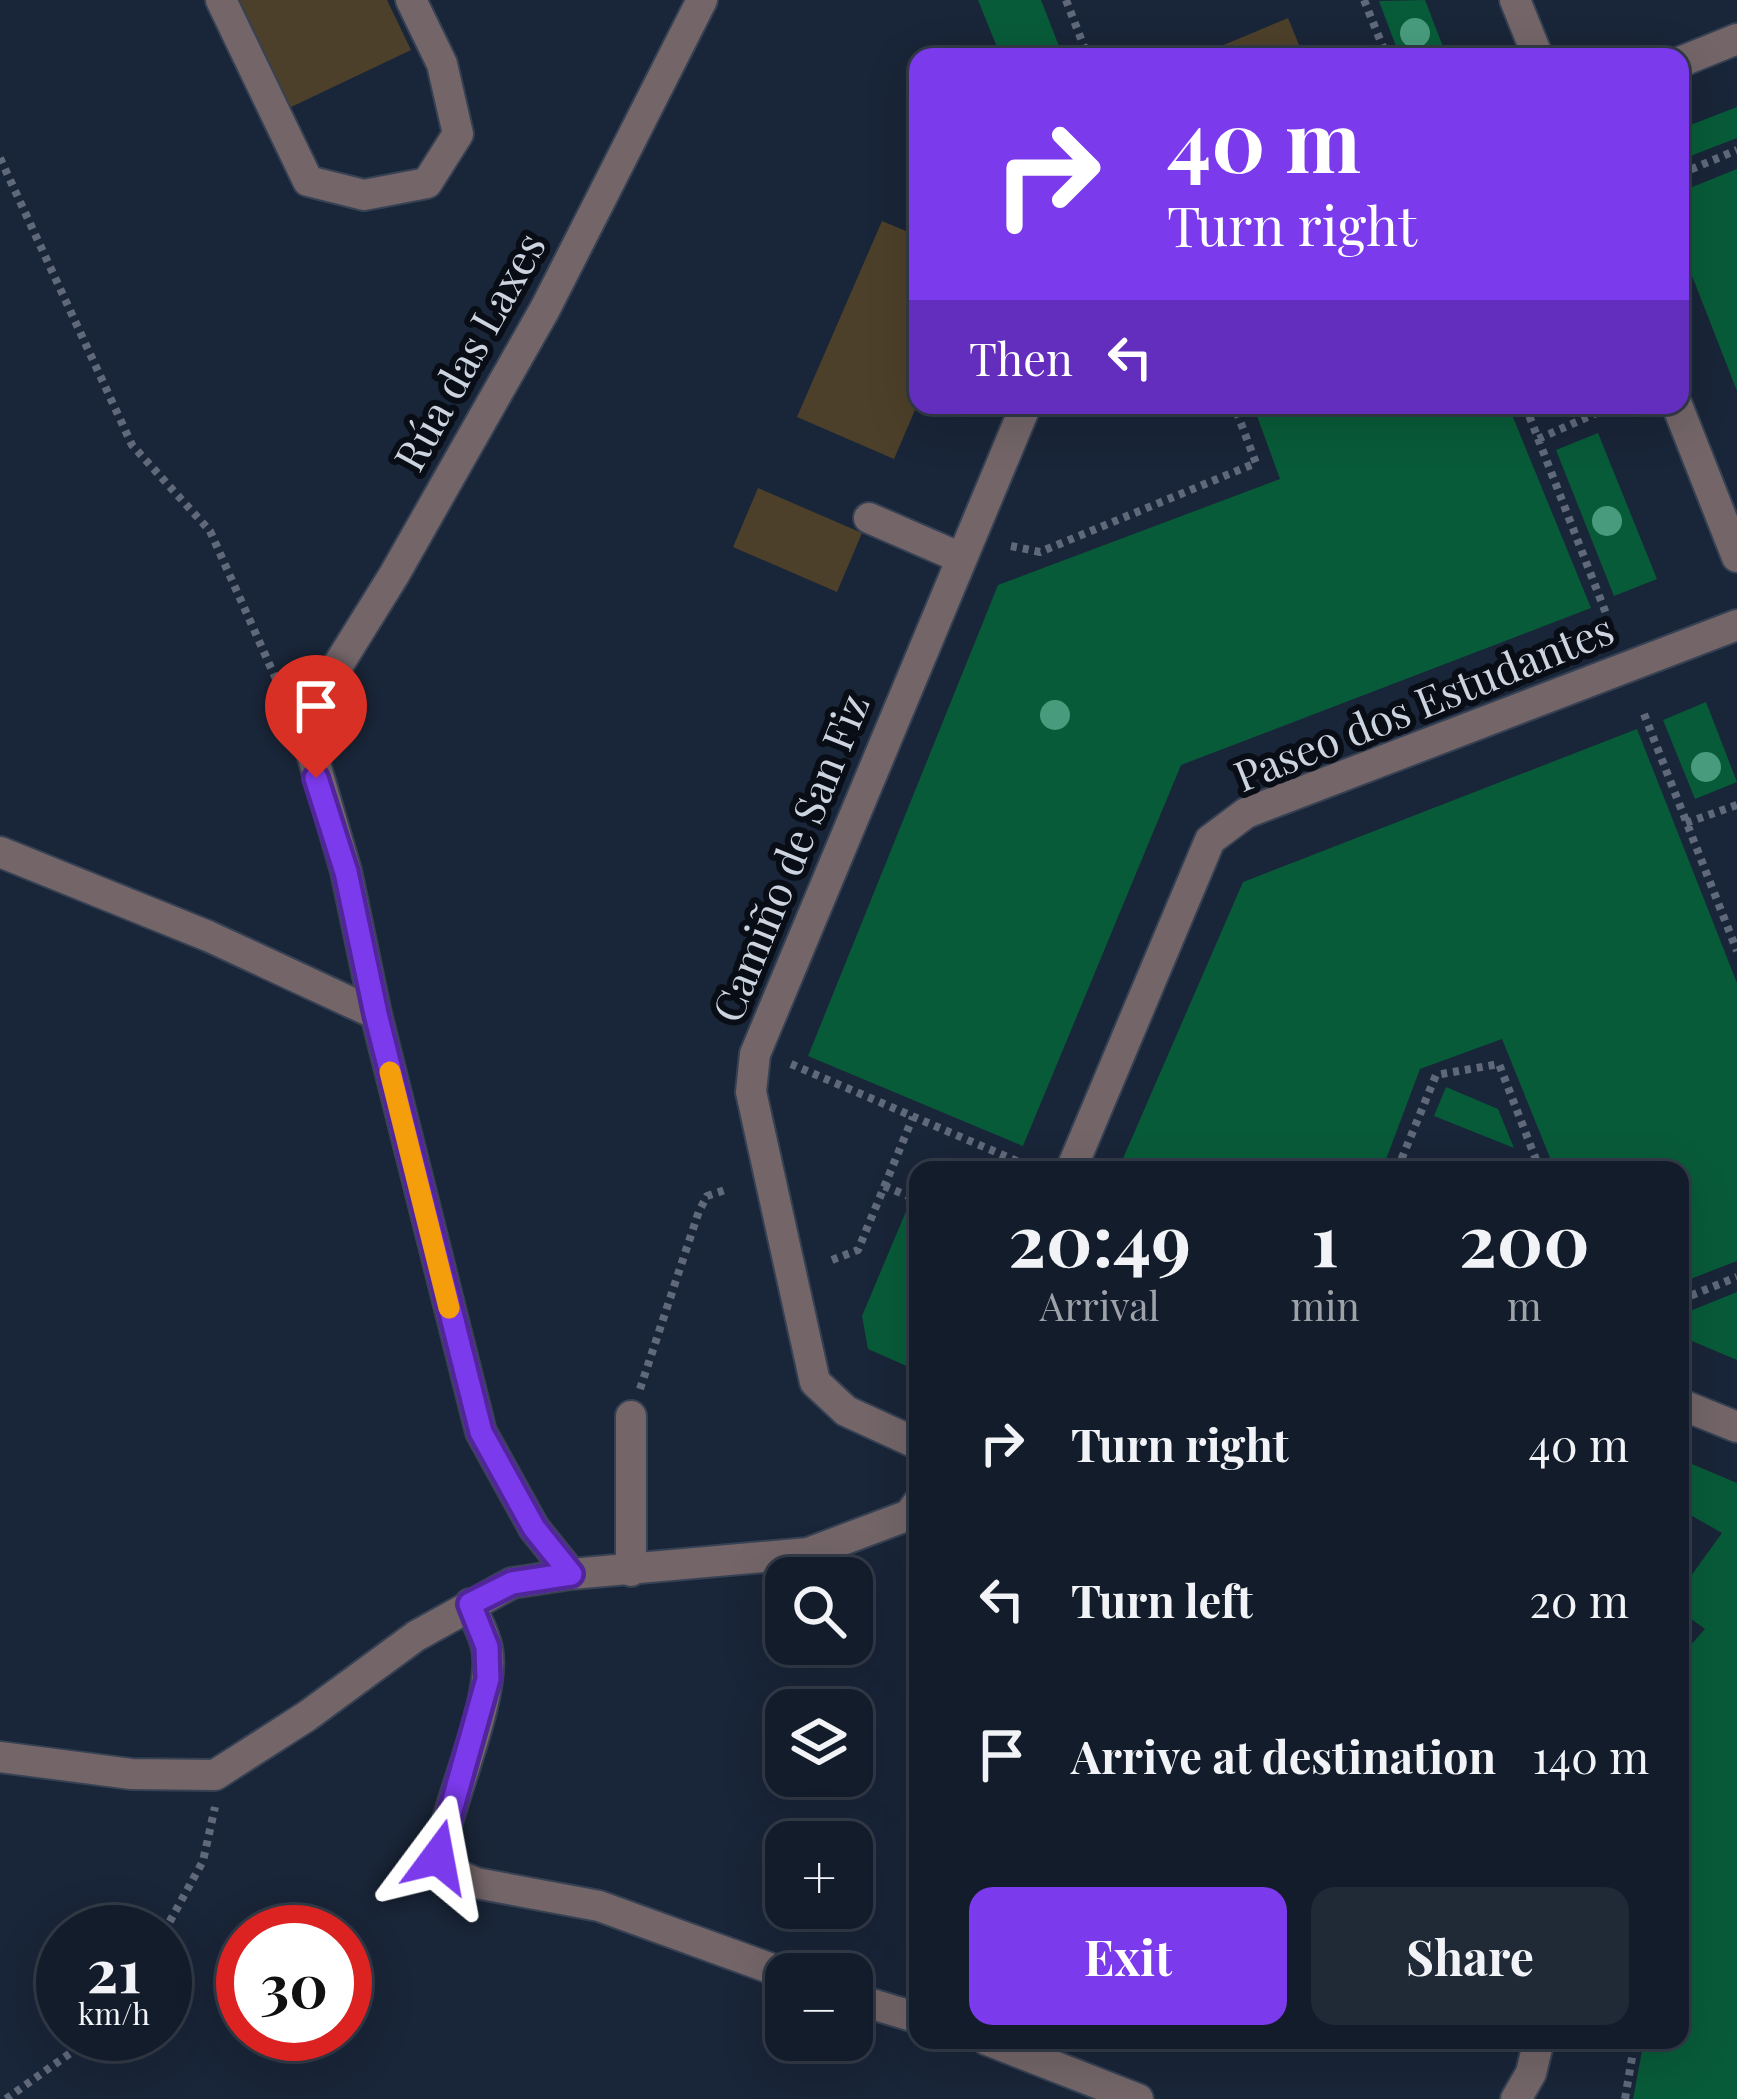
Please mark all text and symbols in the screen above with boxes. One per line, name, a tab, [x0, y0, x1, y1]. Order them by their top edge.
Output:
text: 40 m	[1167, 82, 1361, 194]
icon: right	[969, 96, 1125, 252]
text: Turn right	[1167, 189, 1417, 261]
street label: Rúa das Laxes	[380, 222, 557, 480]
icon: left	[1097, 324, 1163, 390]
text: Then	[969, 327, 1073, 387]
street label: Paseo dos Estudantes	[1225, 599, 1621, 803]
pin	[265, 655, 367, 778]
icon: arrive	[283, 673, 349, 739]
street label: Camiño de San Fiz	[698, 685, 881, 1030]
text: 20:49	[1008, 1189, 1191, 1285]
text: 1	[1311, 1189, 1339, 1285]
text: 200	[1459, 1189, 1590, 1285]
text: Arrival	[1040, 1279, 1160, 1331]
text: min	[1290, 1279, 1360, 1331]
text: m	[1507, 1279, 1542, 1331]
icon: right	[969, 1410, 1035, 1476]
text: Turn right	[1071, 1413, 1289, 1473]
text: 40 m	[1529, 1413, 1629, 1473]
map controls	[765, 1557, 873, 2061]
button: search	[765, 1557, 873, 1665]
icon: left	[969, 1566, 1035, 1632]
text: Turn left	[1071, 1569, 1253, 1629]
text: 20 m	[1529, 1569, 1629, 1629]
button: layers	[765, 1689, 873, 1797]
icon: arrive	[969, 1722, 1035, 1788]
text: Arrive at destination	[1071, 1725, 1496, 1785]
text: 140 m	[1532, 1725, 1649, 1785]
position arrow	[375, 1794, 501, 1920]
button: +	[765, 1821, 873, 1929]
button: Exit	[969, 1887, 1287, 2025]
button: Share	[1311, 1887, 1629, 2025]
speed limit sign: 30	[216, 1905, 372, 2061]
text: 21	[87, 1928, 141, 2008]
button: −	[765, 1953, 873, 2061]
text: km/h	[78, 1993, 150, 2033]

